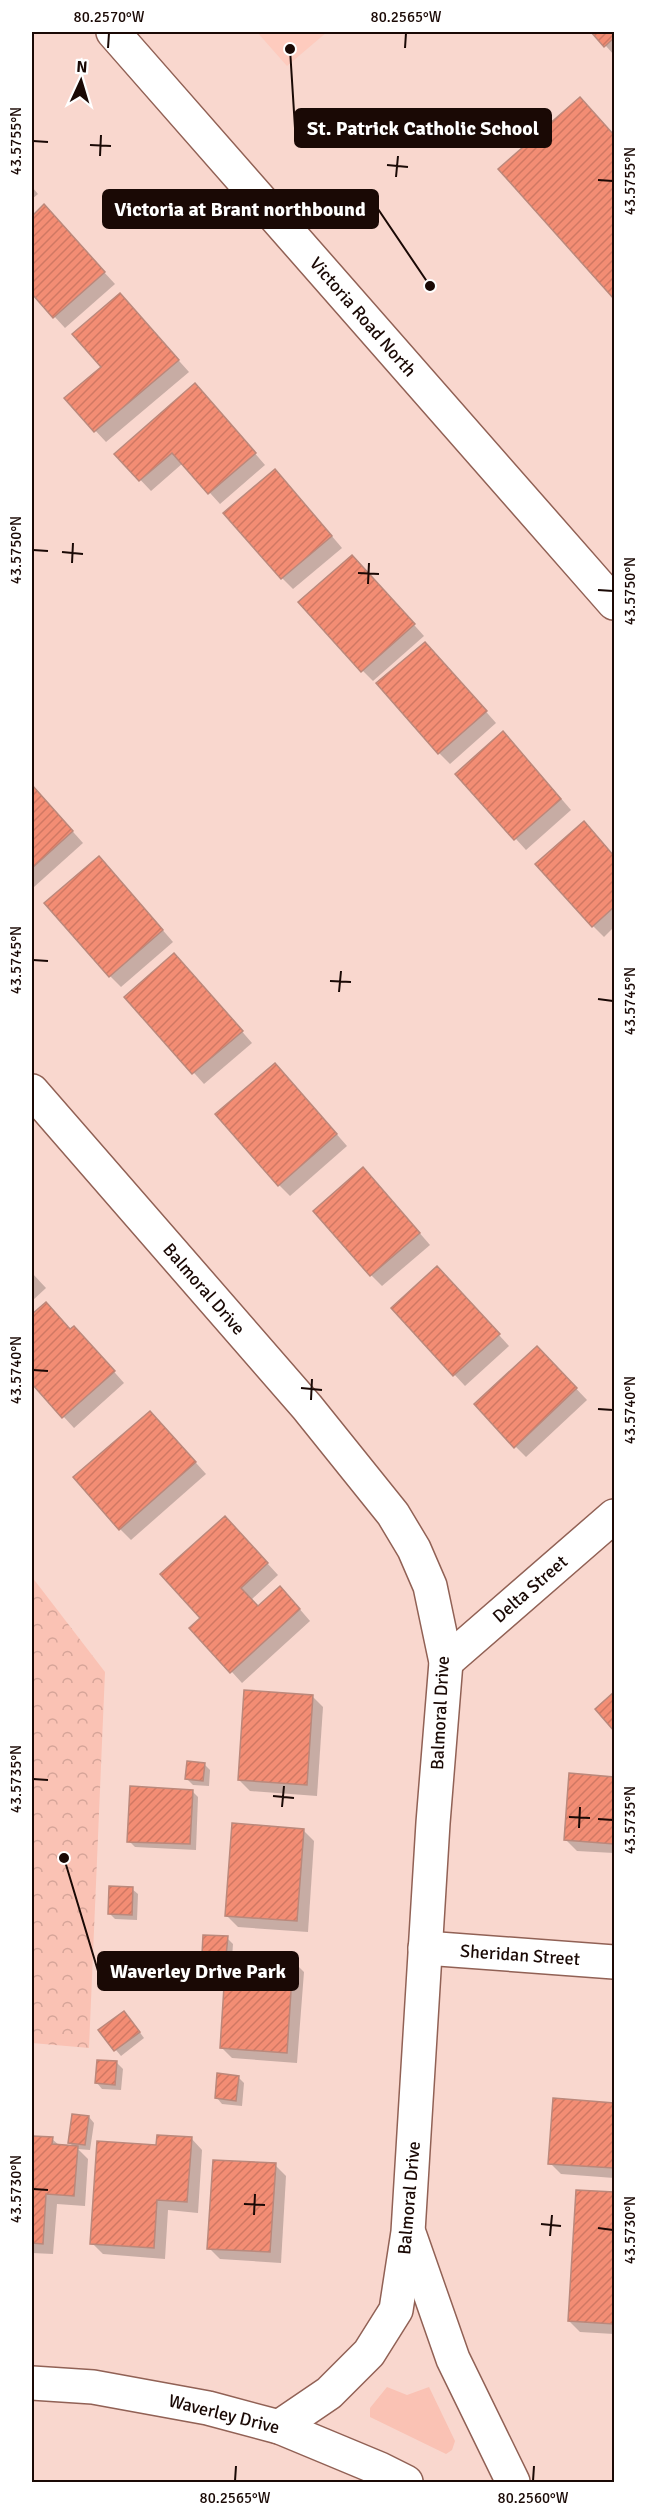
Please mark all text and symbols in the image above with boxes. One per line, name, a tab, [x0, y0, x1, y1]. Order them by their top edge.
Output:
text: 80.2570°W	[74, 8, 145, 26]
text: 80.2565°W	[371, 8, 442, 26]
north arrow	[51, 51, 111, 111]
text: N	[76, 57, 88, 77]
text: 43.5755°N	[7, 107, 25, 175]
callout: St. Patrick Catholic School	[295, 109, 551, 147]
text: St. Patrick Catholic School	[307, 116, 539, 141]
text: 43.5755°N	[621, 147, 639, 215]
callout: Victoria at Brant northbound	[103, 190, 378, 228]
text: Victoria at Brant northbound	[114, 197, 366, 222]
street label: Victoria Road North	[305, 253, 421, 381]
text: 43.5750°N	[7, 516, 25, 584]
text: 43.5750°N	[621, 557, 639, 625]
text: 43.5745°N	[7, 926, 25, 994]
text: 43.5745°N	[621, 967, 639, 1035]
street label: Balmoral Drive	[158, 1239, 250, 1339]
text: 43.5740°N	[7, 1336, 25, 1404]
text: 43.5740°N	[621, 1376, 639, 1444]
street label: Delta Street	[488, 1551, 572, 1627]
street label: Balmoral Drive	[426, 1655, 454, 1771]
text: 43.5735°N	[7, 1745, 25, 1813]
text: 43.5735°N	[621, 1786, 639, 1854]
street label: Sheridan Street	[459, 1940, 581, 1970]
callout: Waverley Drive Park	[98, 1952, 298, 1990]
text: Waverley Drive Park	[110, 1959, 287, 1984]
street label: Balmoral Drive	[393, 2140, 425, 2256]
text: 43.5730°N	[7, 2155, 25, 2223]
text: 43.5730°N	[621, 2196, 639, 2264]
street label: Waverley Drive	[166, 2390, 282, 2438]
text: 80.2565°W	[200, 2489, 271, 2507]
text: 80.2560°W	[498, 2489, 569, 2507]

